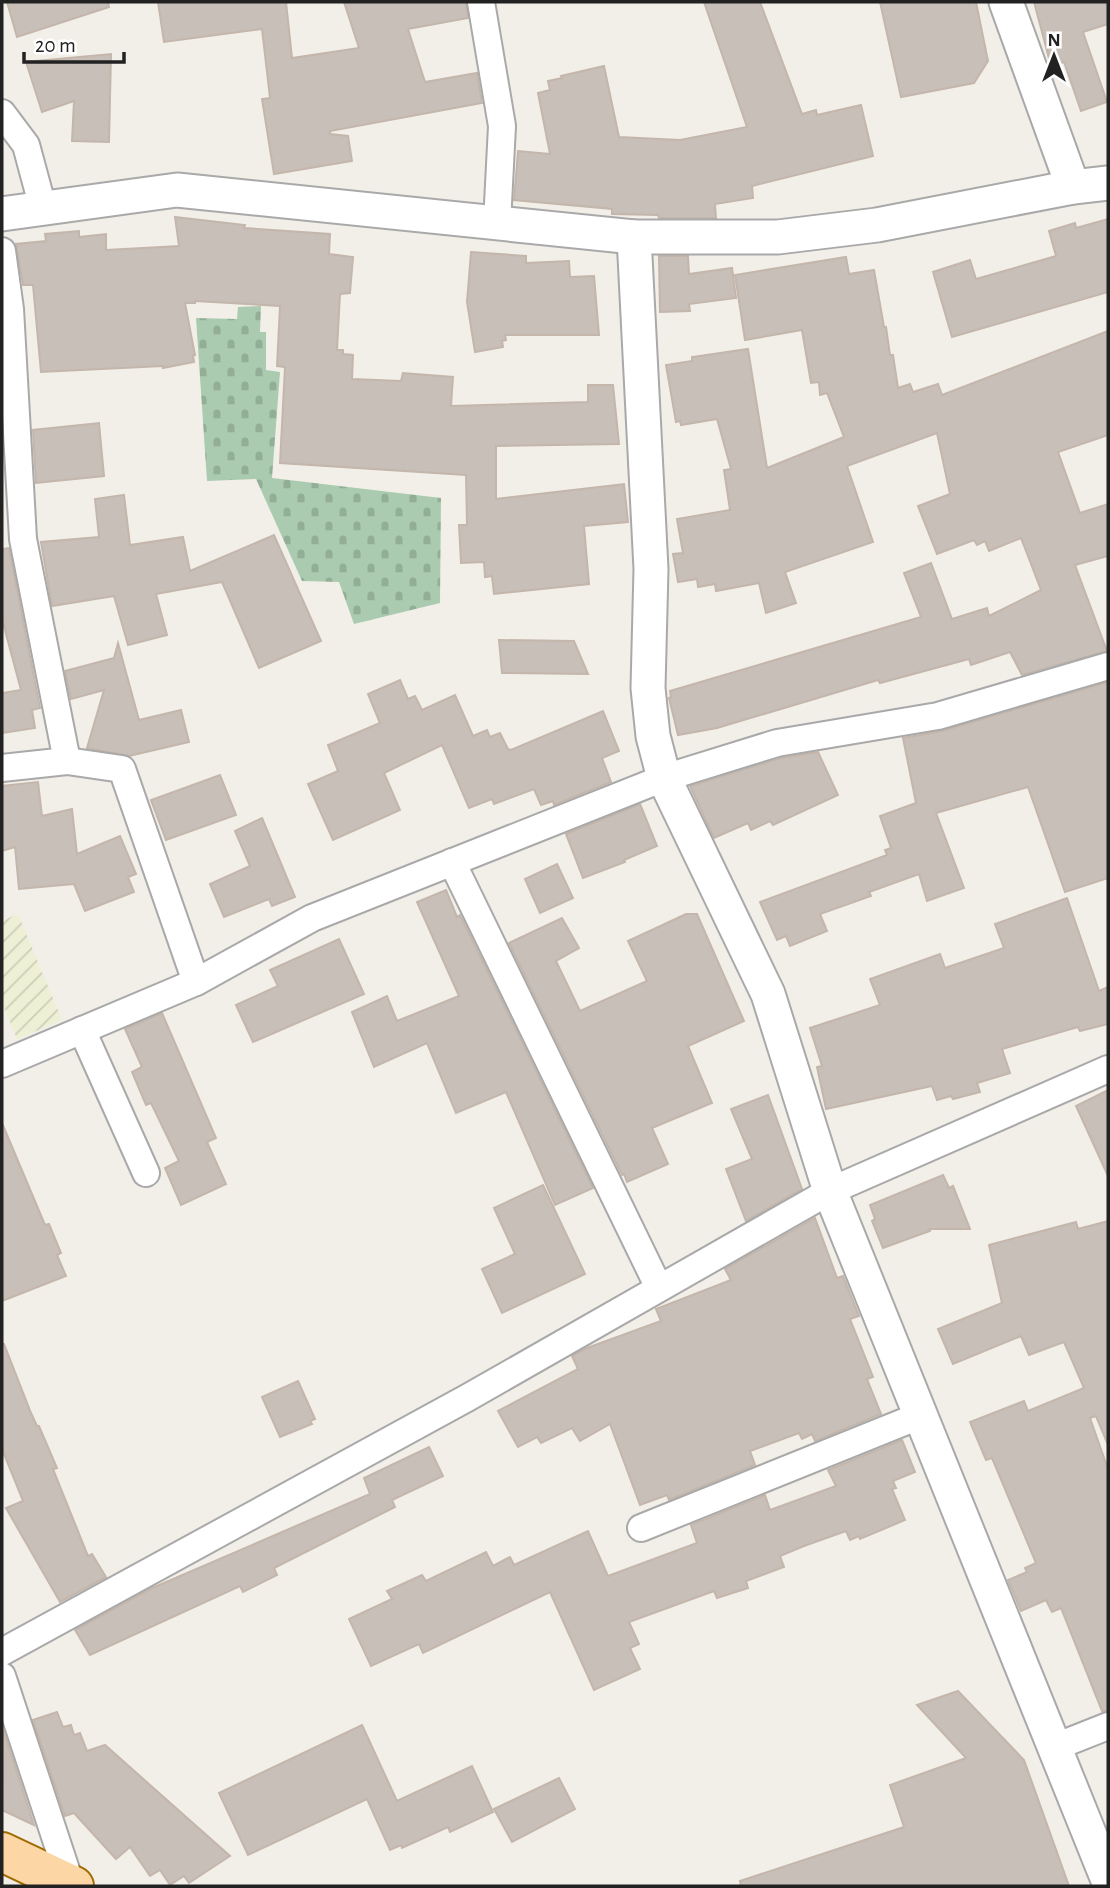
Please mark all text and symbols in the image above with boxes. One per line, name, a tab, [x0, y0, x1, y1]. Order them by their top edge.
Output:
scale bar	[24, 21, 124, 65]
north arrow	[1019, 21, 1089, 91]
text: N	[1047, 31, 1061, 50]
text: 20 m	[35, 35, 76, 56]

